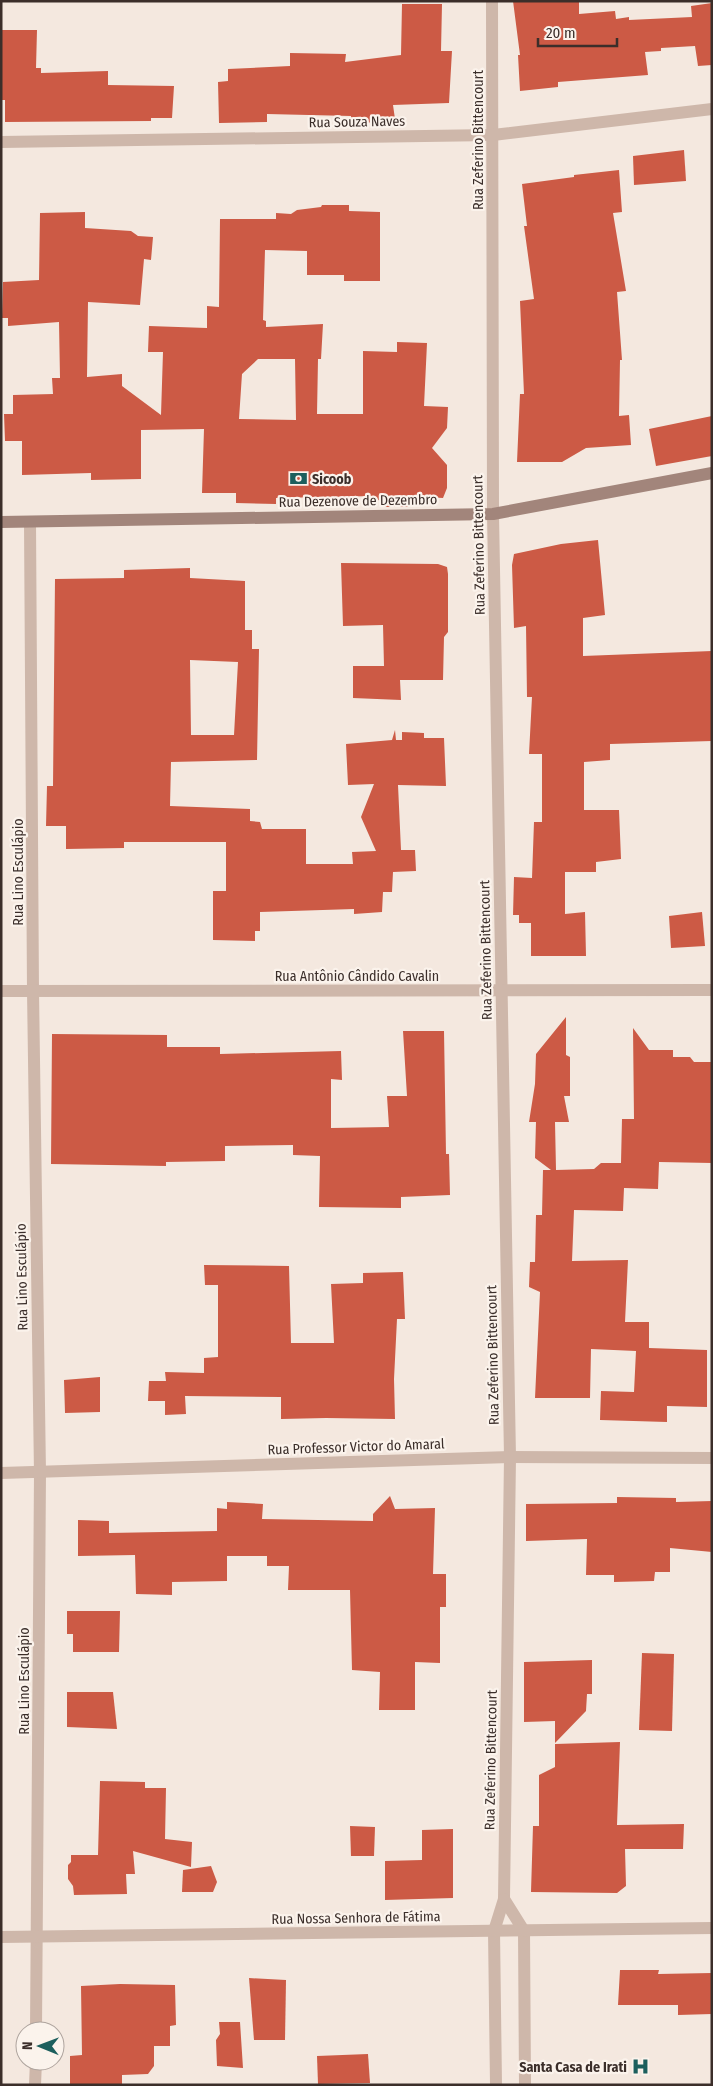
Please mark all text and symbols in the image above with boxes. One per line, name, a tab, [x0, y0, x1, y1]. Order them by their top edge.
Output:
scale bar	[538, 15, 617, 47]
text: 20 m	[546, 24, 576, 42]
street label: Rua Zeferino Bittencourt	[470, 70, 487, 210]
street label: Rua Souza Naves	[309, 113, 405, 131]
bank icon: Sicoob	[288, 469, 308, 489]
place label: Sicoob	[312, 471, 352, 488]
street label: Rua Zeferino Bittencourt	[469, 474, 489, 615]
street label: Rua Dezenove de Dezembro	[279, 491, 437, 511]
street label: Rua Lino Esculápio	[10, 818, 27, 926]
street label: Rua Zeferino Bittencourt	[476, 879, 496, 1020]
street label: Rua Antônio Cândido Cavalin	[275, 968, 439, 985]
street label: Rua Lino Esculápio	[13, 1223, 31, 1331]
street label: Rua Zeferino Bittencourt	[483, 1284, 503, 1425]
street label: Rua Professor Victor do Amaral	[267, 1435, 445, 1459]
street label: Rua Lino Esculápio	[16, 1627, 33, 1735]
street label: Rua Zeferino Bittencourt	[481, 1689, 501, 1830]
street label: Rua Nossa Senhora de Fátima	[271, 1908, 441, 1928]
north arrow	[15, 2021, 65, 2071]
text: N	[19, 2041, 36, 2050]
hospital icon: Santa Casa de Irati	[631, 2057, 651, 2077]
place label: Santa Casa de Irati	[519, 2059, 627, 2076]

